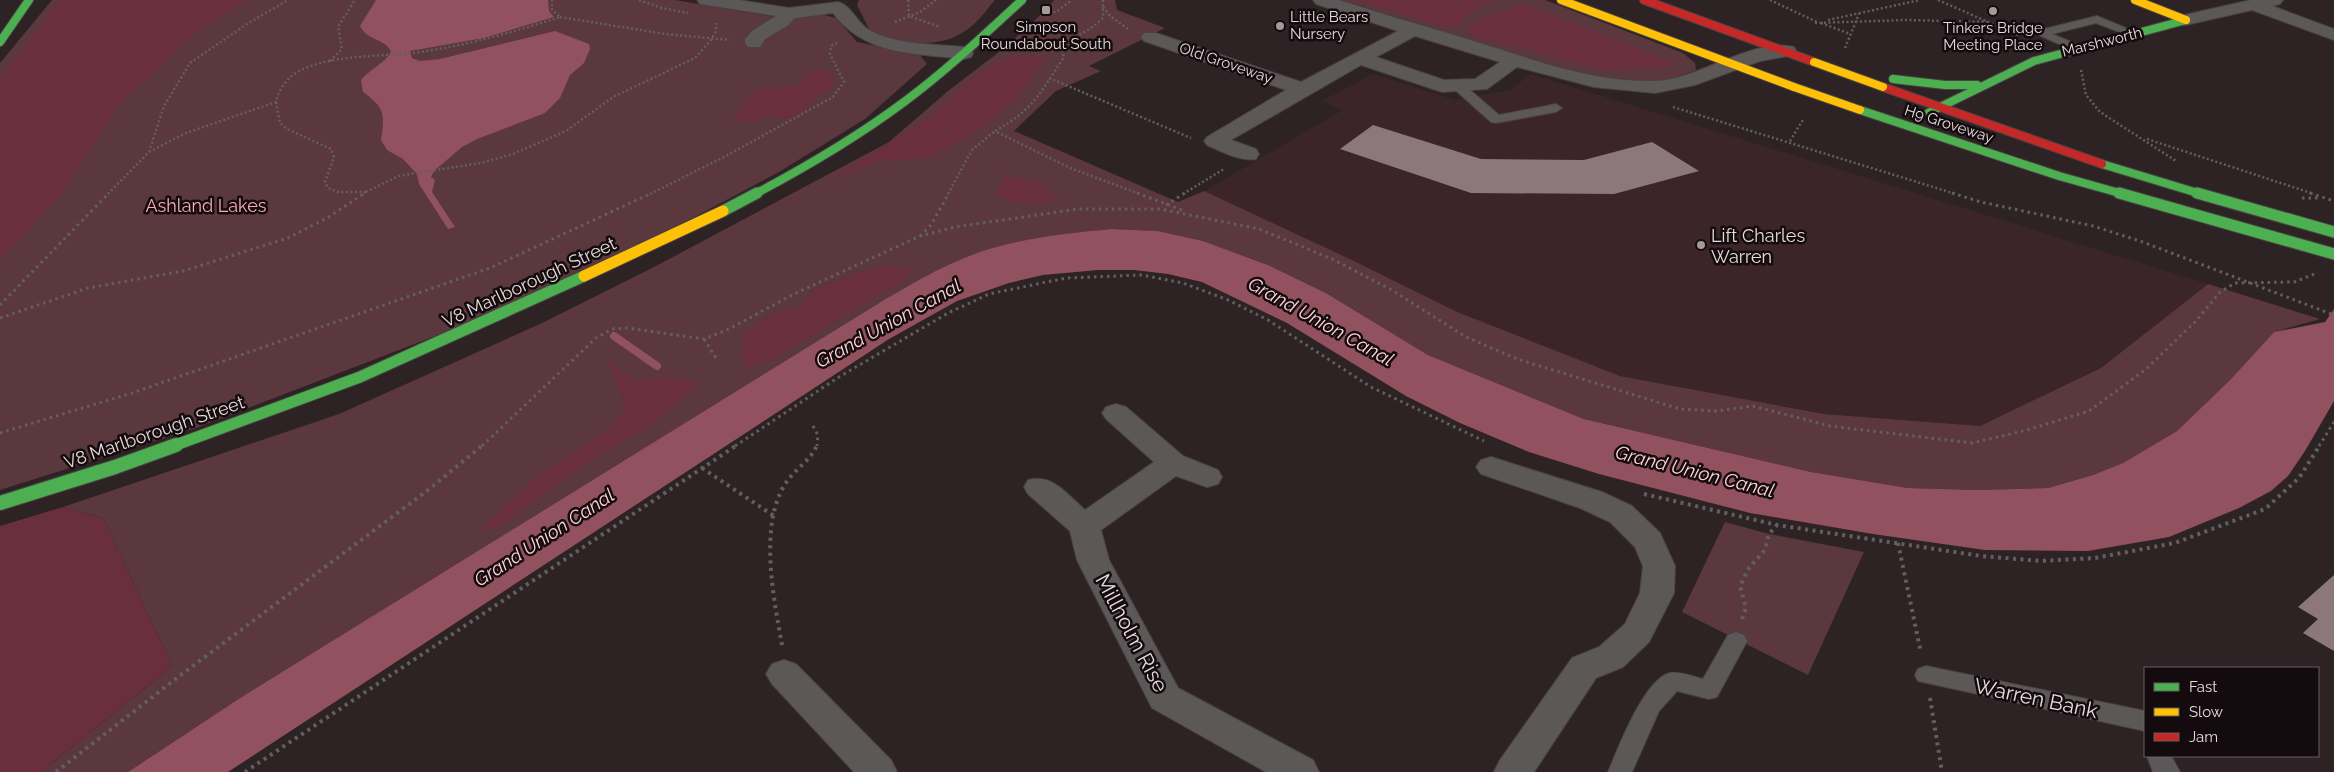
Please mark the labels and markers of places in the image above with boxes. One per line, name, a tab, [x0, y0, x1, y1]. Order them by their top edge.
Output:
marker: Simpson Roundabout South	[1040, 4, 1052, 16]
marker: Tinkers Bridge Meeting Place	[1987, 5, 1999, 17]
place label: Little Bears Nursery	[1290, 8, 1368, 43]
place label: Simpson Roundabout South	[981, 18, 1111, 53]
place label: Tinkers Bridge Meeting Place	[1943, 19, 2043, 54]
marker: Little Bears Nursery	[1274, 20, 1286, 32]
place label: Lift Charles Warren	[1711, 225, 1805, 267]
marker: Lift Charles Warren	[1695, 239, 1707, 251]

